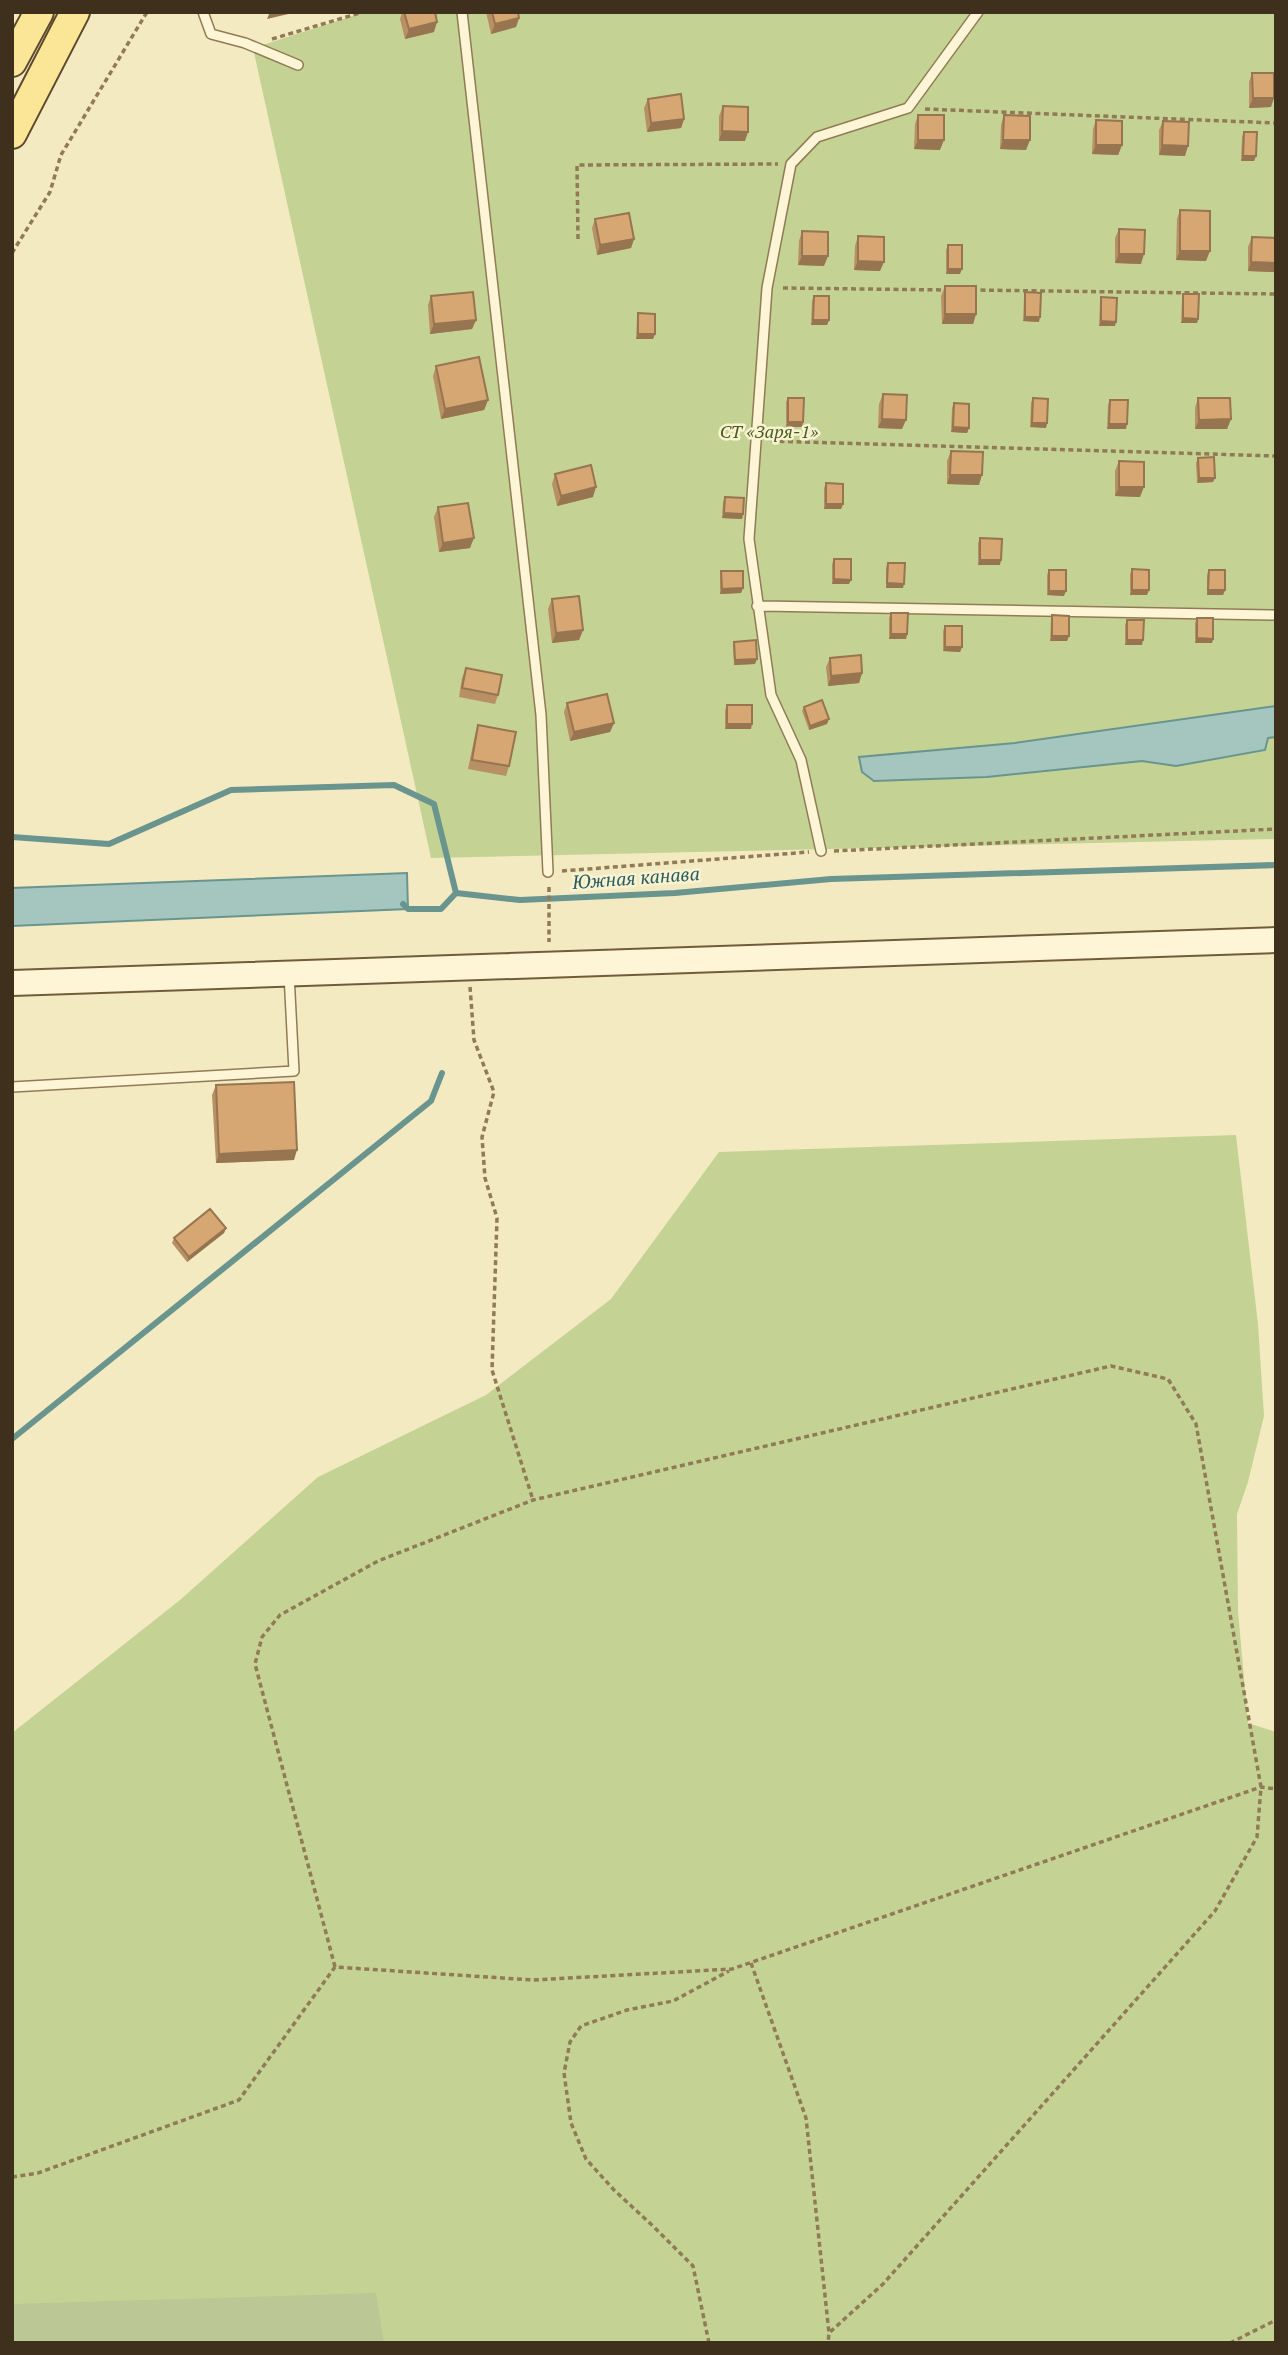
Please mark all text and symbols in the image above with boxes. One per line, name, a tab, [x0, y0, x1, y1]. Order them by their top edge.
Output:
park label: СТ «Заря-1»	[720, 419, 819, 443]
water label: Южная канава	[570, 860, 701, 894]

